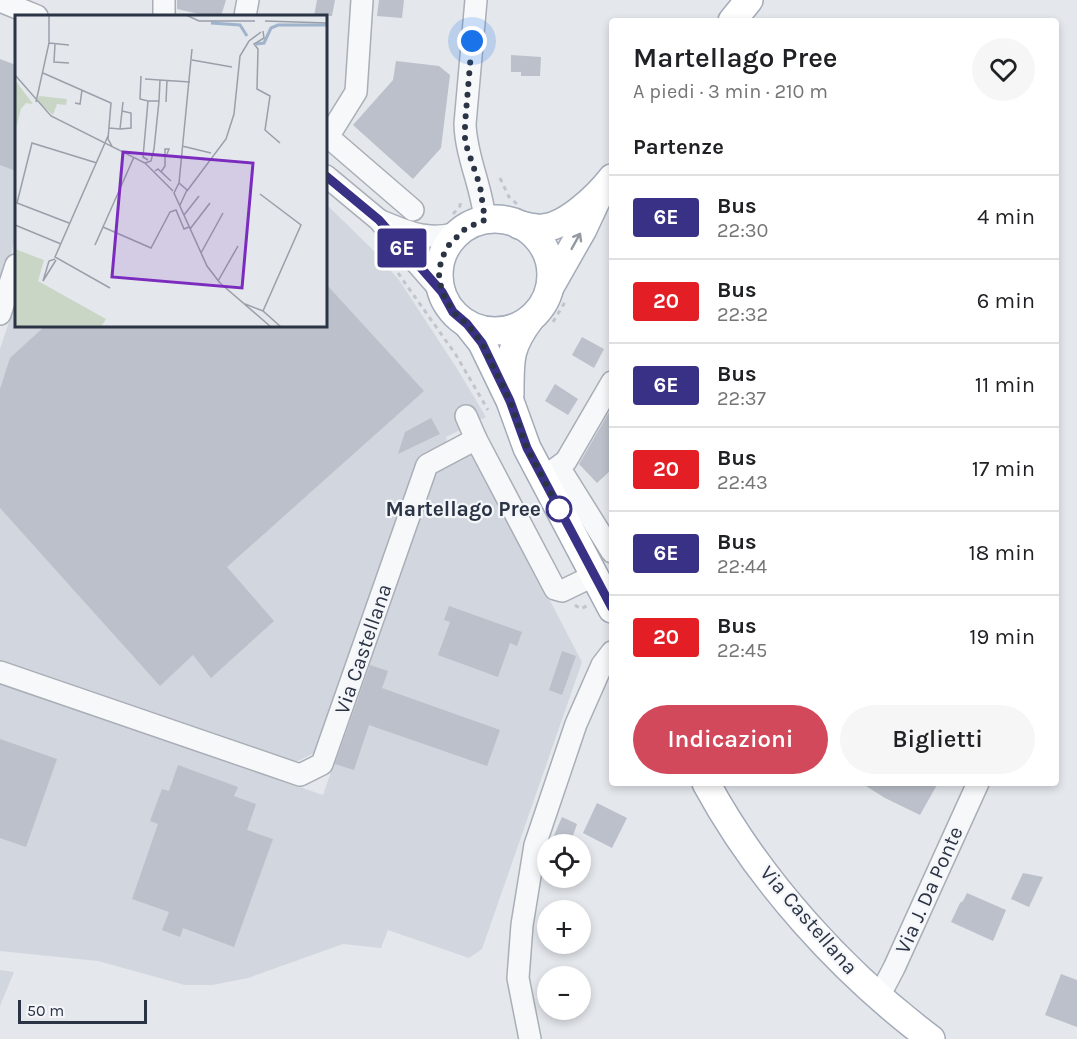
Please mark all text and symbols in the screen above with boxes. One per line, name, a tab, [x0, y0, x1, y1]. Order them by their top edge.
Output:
inset map	[15, 15, 327, 327]
your location	[457, 26, 487, 56]
button: heart	[972, 38, 1035, 101]
text: Martellago Pree	[633, 41, 838, 74]
text: A piedi · 3 min · 210 m	[633, 80, 828, 103]
text: Partenze	[633, 134, 724, 160]
text: Bus	[717, 193, 757, 219]
text: 4 min	[977, 204, 1035, 230]
text: 6E	[653, 205, 679, 229]
text: 22:30	[717, 219, 768, 242]
line badge: 6E	[375, 228, 429, 268]
one-way arrow	[571, 233, 583, 250]
text: 6E	[389, 236, 415, 260]
text: Bus	[717, 277, 757, 303]
text: 6 min	[977, 288, 1035, 314]
text: 20	[653, 289, 679, 313]
text: 22:32	[717, 303, 768, 326]
text: Bus	[717, 361, 757, 387]
text: 11 min	[975, 372, 1035, 398]
text: 6E	[653, 373, 679, 397]
text: 22:37	[717, 387, 766, 410]
text: Bus	[717, 445, 757, 471]
text: 17 min	[972, 456, 1035, 482]
text: 20	[653, 457, 679, 481]
text: 22:43	[717, 471, 768, 494]
marker: Martellago Pree	[546, 496, 572, 522]
place label: Martellago Pree	[386, 497, 541, 521]
text: Bus	[717, 529, 757, 555]
text: 18 min	[969, 540, 1035, 566]
text: 6E	[653, 541, 679, 565]
text: 22:44	[717, 555, 767, 578]
street label: Via Castellana	[329, 581, 397, 717]
text: Bus	[717, 613, 757, 639]
text: 19 min	[969, 624, 1035, 650]
text: 20	[653, 625, 679, 649]
text: 22:45	[717, 639, 767, 662]
button: Indicazioni	[633, 705, 828, 774]
button: Biglietti	[840, 705, 1035, 774]
street label: Via J. Da Ponte	[890, 823, 968, 957]
map controls	[537, 834, 591, 1020]
button: locate	[537, 834, 591, 888]
street label: Via Castellana	[755, 861, 863, 979]
button: +	[537, 900, 591, 954]
button: −	[537, 966, 591, 1020]
scale bar	[18, 997, 147, 1024]
text: 50 m	[27, 1001, 64, 1020]

